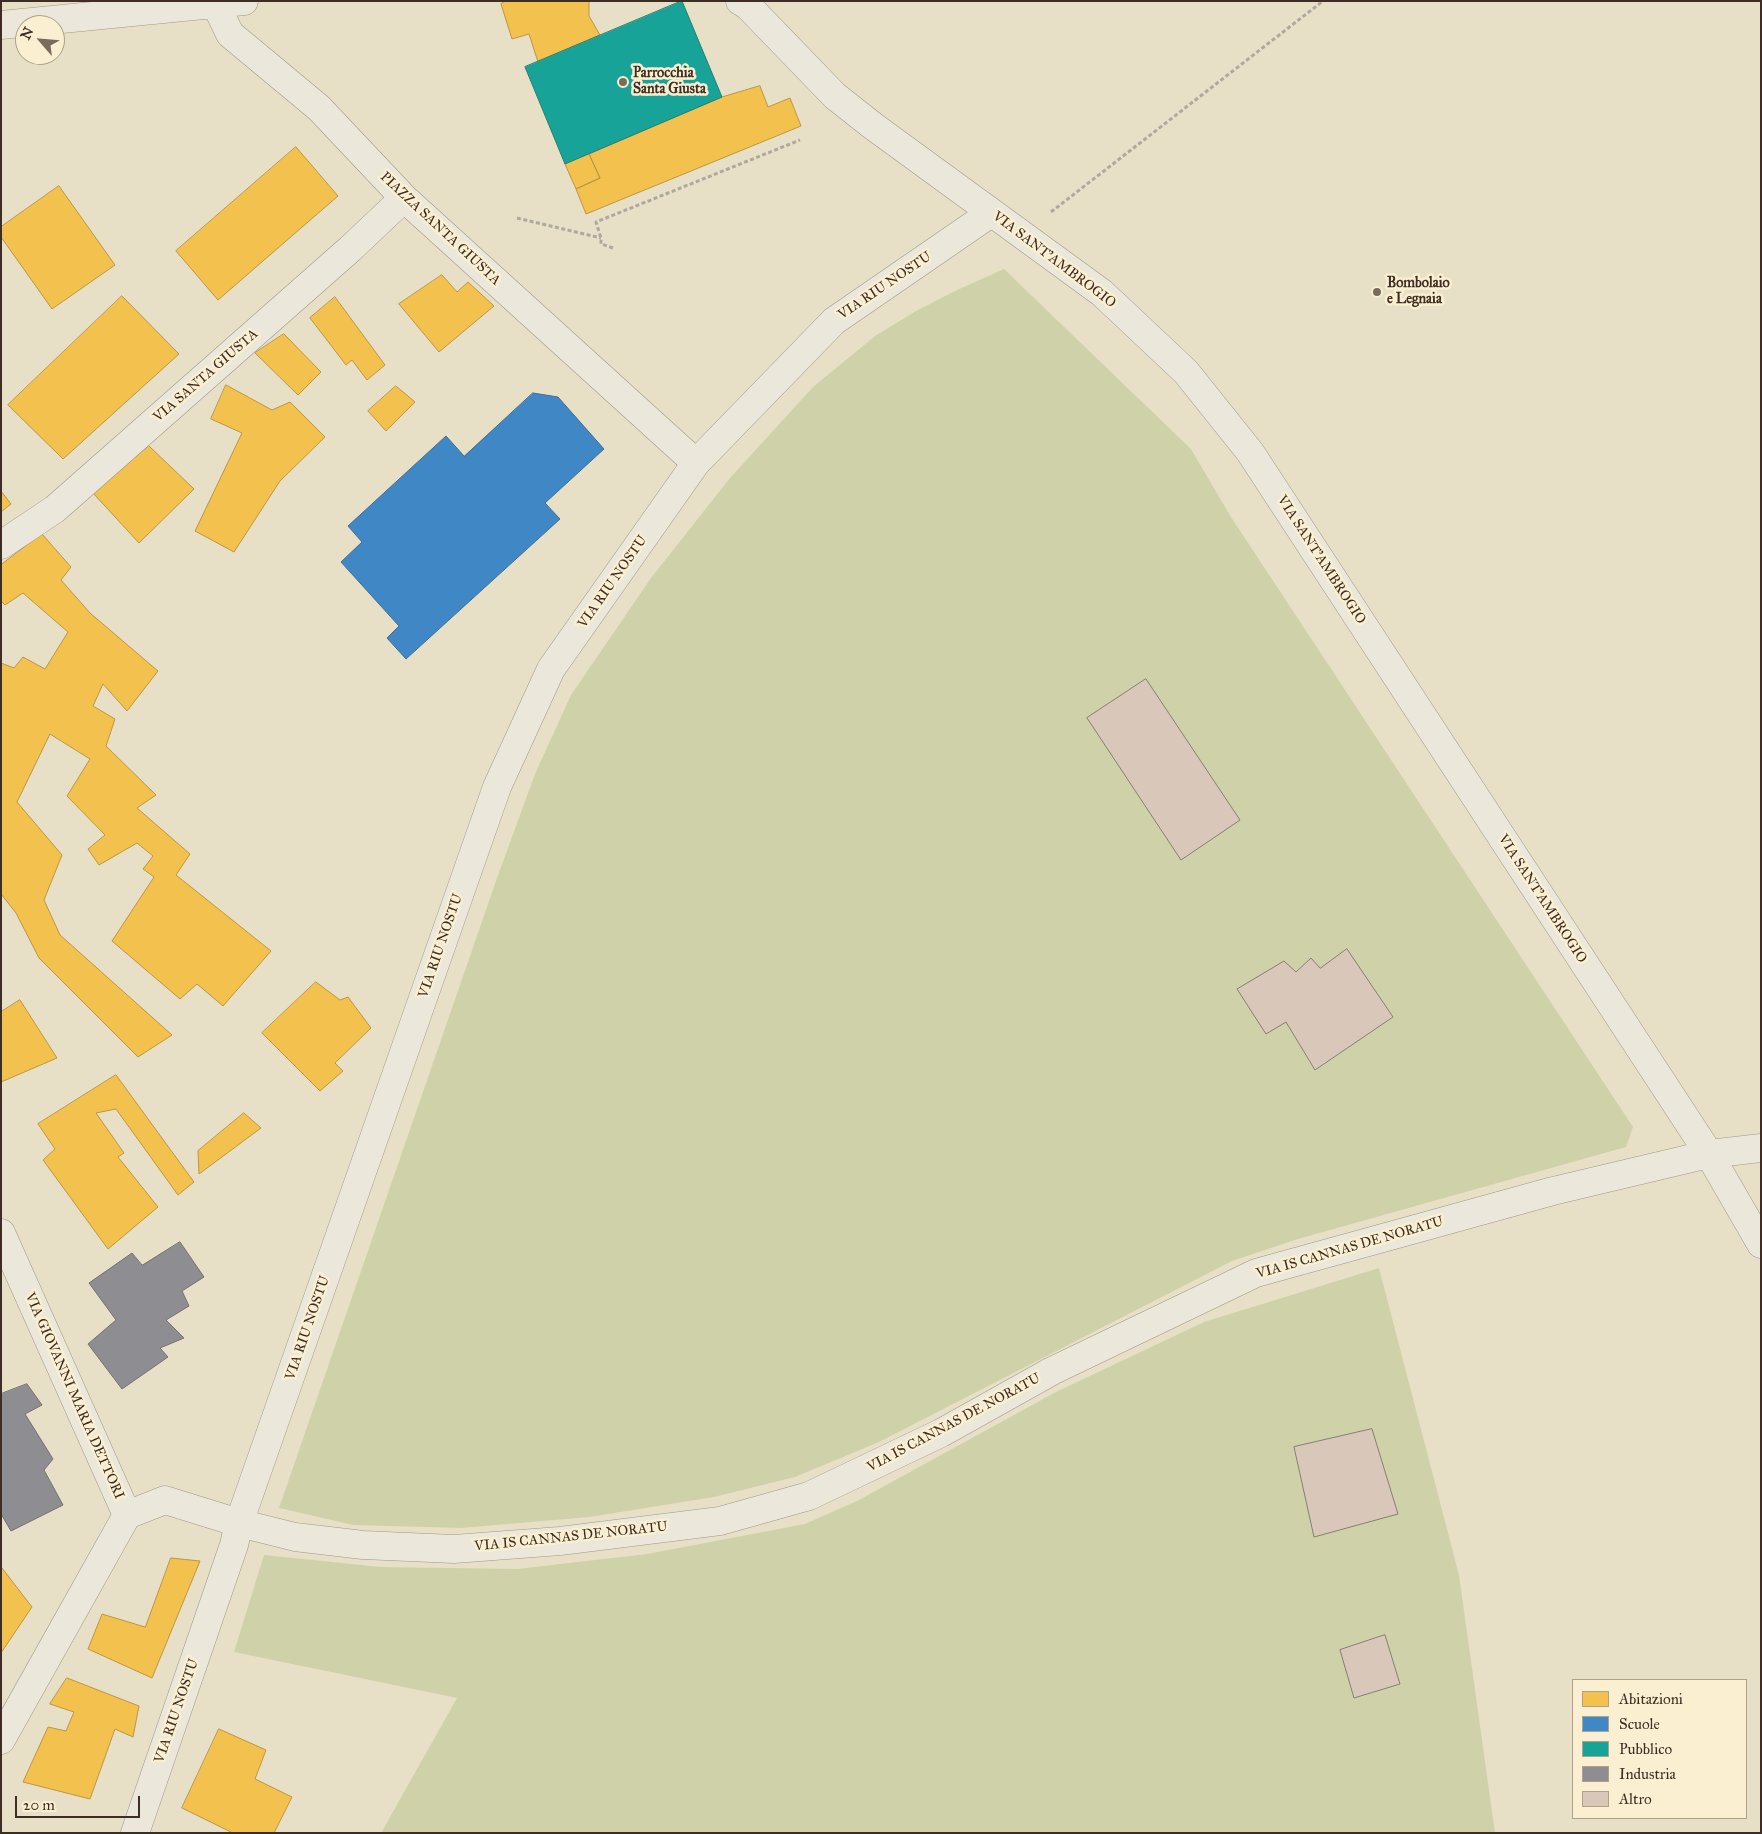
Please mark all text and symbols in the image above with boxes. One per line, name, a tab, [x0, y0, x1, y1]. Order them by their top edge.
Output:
north arrow	[15, 15, 65, 65]
text: N	[17, 24, 37, 43]
place label: Parrocchia Santa Giusta	[633, 66, 706, 98]
marker: Parrocchia Santa Giusta	[617, 76, 629, 88]
street label: PIAZZA SANTA GIUSTA	[376, 169, 504, 289]
street label: VIA SANT'AMBROGIO	[989, 208, 1119, 312]
street label: VIA RIU NOSTU	[835, 249, 935, 323]
place label: Bombolaio e Legnaia	[1387, 276, 1450, 308]
marker: Bombolaio e Legnaia	[1371, 286, 1383, 298]
street label: VIA SANTA GIUSTA	[150, 326, 262, 426]
street label: VIA SANT'AMBROGIO	[1273, 493, 1369, 627]
street label: VIA RIU NOSTU	[575, 532, 651, 632]
street label: VIA SANT'AMBROGIO	[1494, 832, 1590, 966]
street label: VIA RIU NOSTU	[415, 892, 467, 1000]
street label: VIA IS CANNAS DE NORATU	[1254, 1213, 1446, 1283]
street label: VIA RIU NOSTU	[282, 1274, 334, 1382]
street label: VIA GIOVANNI MARIA DETTORI	[21, 1290, 127, 1502]
street label: VIA IS CANNAS DE NORATU	[864, 1370, 1044, 1476]
street label: VIA IS CANNAS DE NORATU	[474, 1519, 668, 1555]
street label: VIA RIU NOSTU	[151, 1657, 203, 1765]
legend	[1572, 1679, 1747, 1819]
text: Abitazioni	[1619, 1690, 1683, 1708]
text: Scuole	[1619, 1715, 1660, 1733]
text: Pubblico	[1619, 1740, 1672, 1758]
text: Industria	[1619, 1765, 1676, 1783]
scale bar	[18, 1786, 142, 1818]
text: Altro	[1619, 1790, 1652, 1808]
text: 20 m	[23, 1796, 55, 1814]

